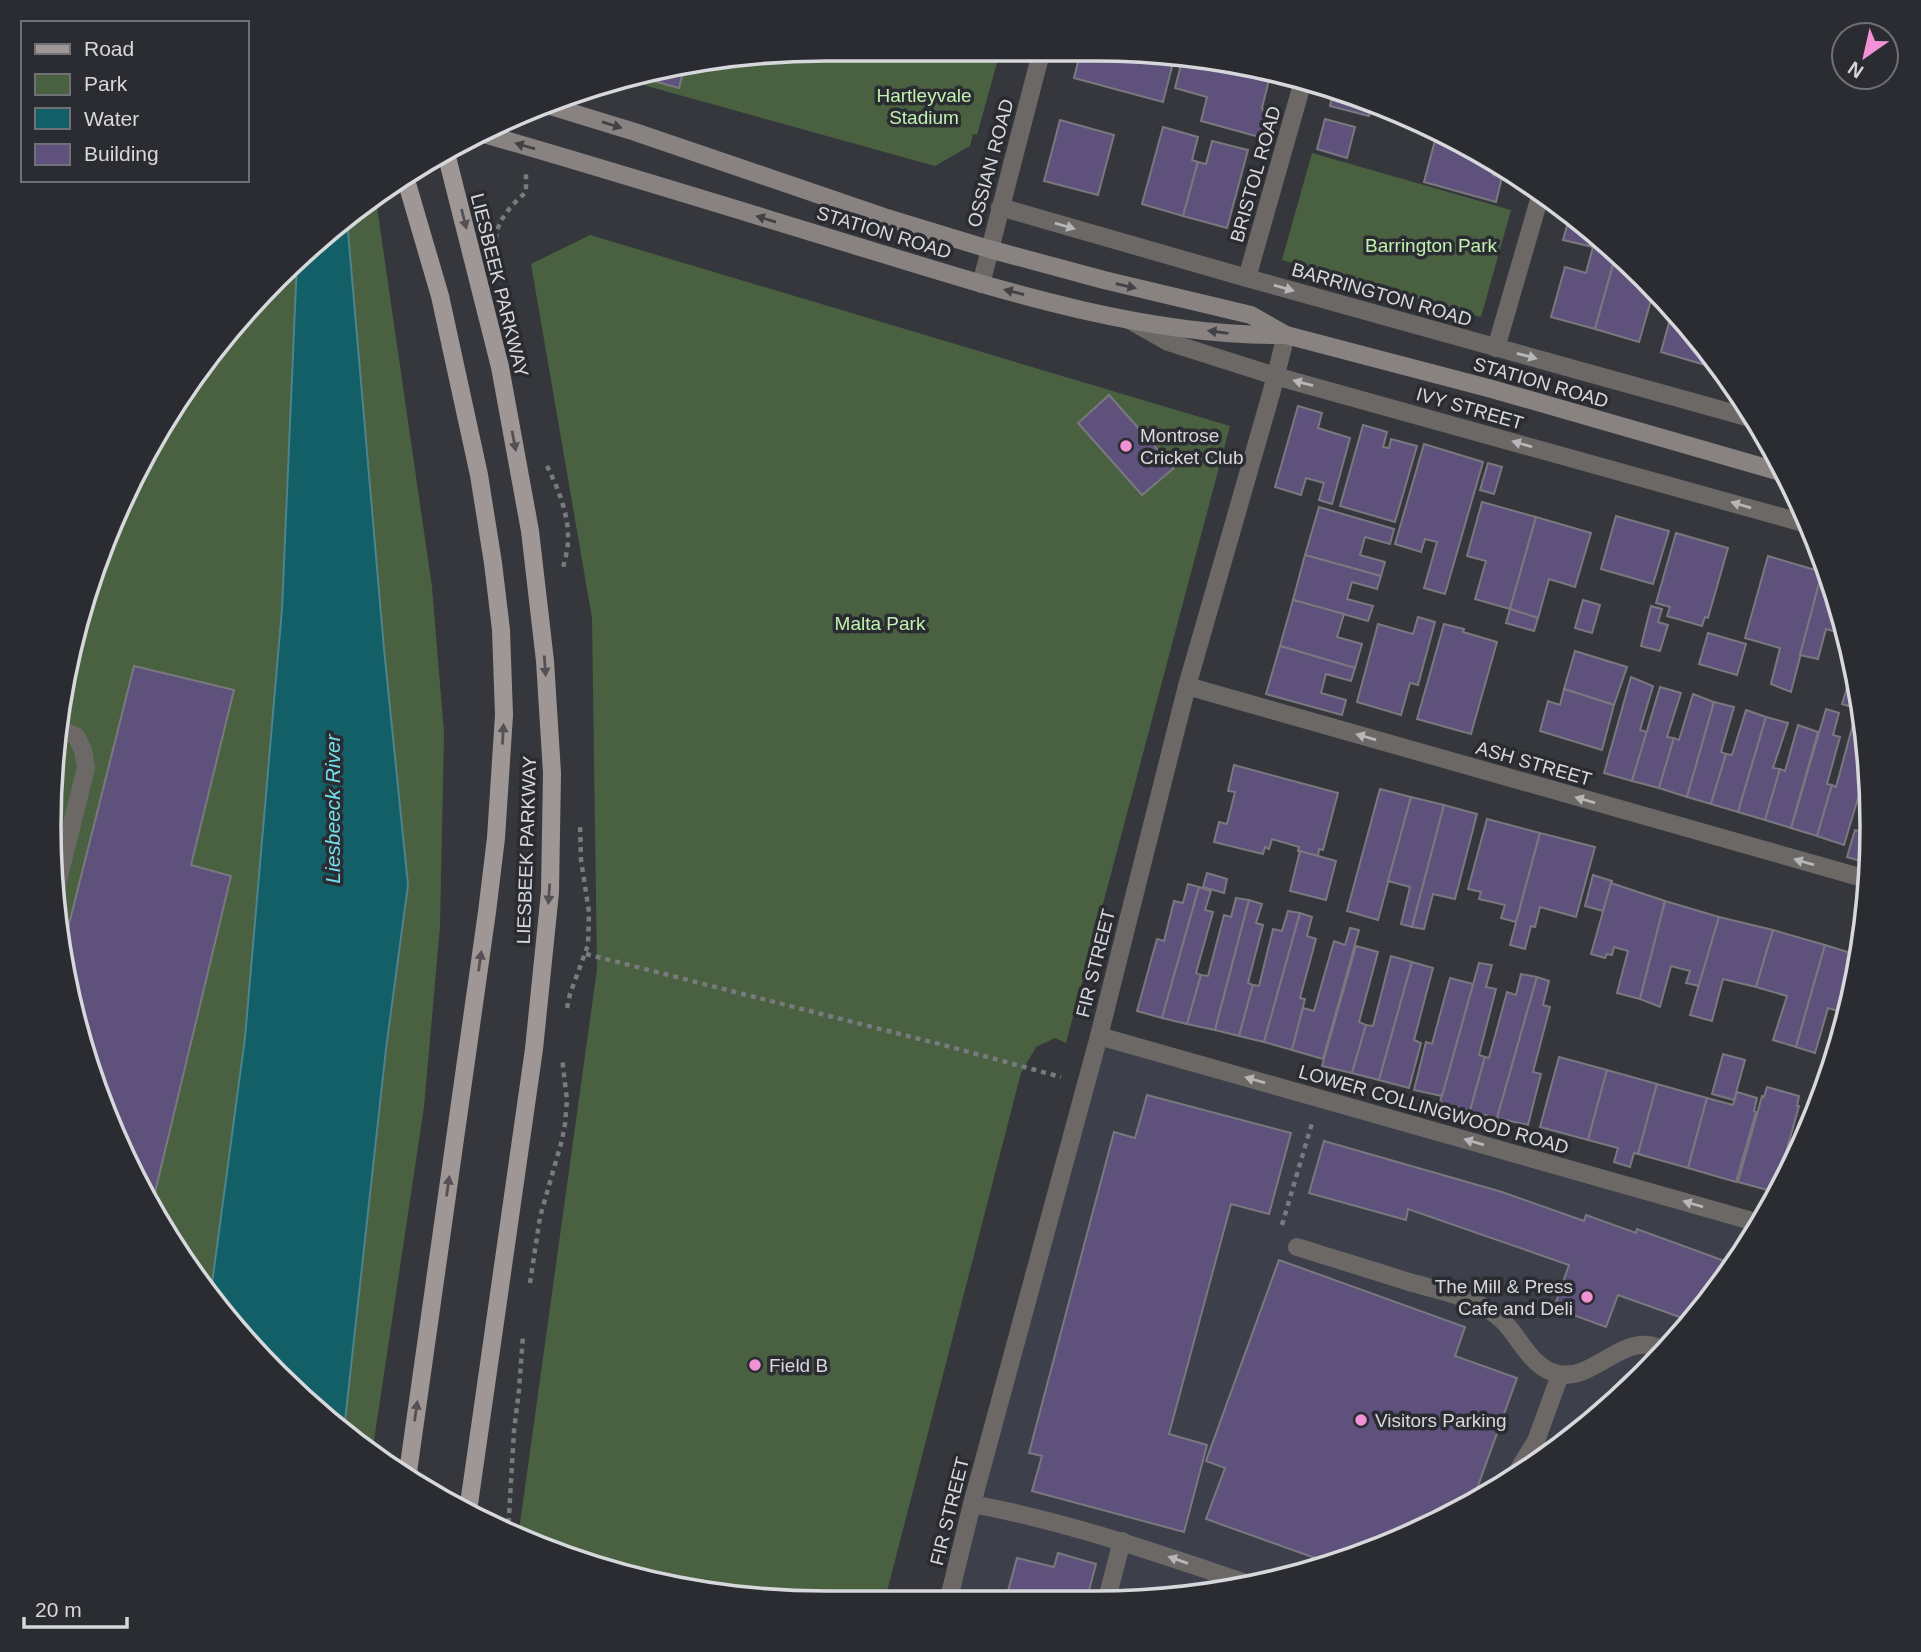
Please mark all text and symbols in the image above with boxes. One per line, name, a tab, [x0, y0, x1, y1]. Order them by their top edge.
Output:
legend	[21, 21, 248, 182]
north arrow	[1830, 21, 1900, 91]
text: Road	[84, 37, 134, 60]
text: N	[1844, 57, 1867, 82]
text: Park	[84, 72, 128, 95]
park label: Hartleyvale Stadium	[876, 85, 972, 128]
street label: OSSIAN ROAD	[963, 97, 1018, 230]
street label: BRISTOL ROAD	[1226, 104, 1285, 245]
text: Water	[84, 107, 139, 130]
one-way arrow	[602, 120, 623, 131]
one-way arrow	[514, 140, 535, 150]
text: Building	[84, 142, 159, 165]
street label: LIESBEEK PARKWAY	[467, 191, 533, 380]
street label: STATION ROAD	[814, 202, 954, 263]
one-way arrow	[458, 208, 469, 230]
one-way arrow	[755, 213, 776, 223]
one-way arrow	[1055, 221, 1077, 232]
park label: Barrington Park	[1365, 235, 1497, 256]
street label: BARRINGTON ROAD	[1289, 259, 1474, 330]
one-way arrow	[1115, 280, 1137, 291]
one-way arrow	[1274, 284, 1295, 294]
one-way arrow	[1003, 286, 1025, 297]
one-way arrow	[1206, 326, 1228, 337]
one-way arrow	[1516, 351, 1538, 362]
street label: STATION ROAD	[1471, 353, 1611, 412]
one-way arrow	[1292, 377, 1314, 388]
street label: IVY STREET	[1414, 383, 1526, 434]
place label: Montrose Cricket Club	[1140, 425, 1243, 468]
one-way arrow	[508, 430, 519, 452]
marker: Montrose Cricket Club	[1118, 438, 1134, 454]
one-way arrow	[1511, 438, 1533, 449]
one-way arrow	[1730, 500, 1751, 510]
park label: Malta Park	[835, 613, 926, 634]
one-way arrow	[540, 656, 551, 678]
one-way arrow	[497, 723, 508, 745]
one-way arrow	[1356, 732, 1377, 742]
water label: Liesbeeck River	[321, 733, 344, 884]
street label: ASH STREET	[1474, 737, 1594, 790]
street label: LIESBEEK PARKWAY	[513, 755, 540, 945]
one-way arrow	[1574, 794, 1595, 804]
one-way arrow	[1793, 856, 1814, 866]
one-way arrow	[543, 883, 554, 905]
street label: FIR STREET	[1072, 906, 1119, 1019]
one-way arrow	[475, 949, 486, 971]
street label: LOWER COLLINGWOOD ROAD	[1297, 1061, 1571, 1158]
one-way arrow	[1244, 1075, 1265, 1085]
one-way arrow	[1463, 1137, 1484, 1147]
one-way arrow	[442, 1175, 453, 1197]
one-way arrow	[1682, 1199, 1703, 1209]
place label: The Mill & Press Cafe and Deli	[1435, 1276, 1573, 1319]
marker: The Mill & Press Cafe and Deli	[1579, 1289, 1595, 1305]
place label: Field B	[769, 1355, 828, 1376]
marker: Field B	[747, 1357, 763, 1373]
one-way arrow	[411, 1400, 422, 1422]
place label: Visitors Parking	[1375, 1410, 1507, 1431]
marker: Visitors Parking	[1353, 1412, 1369, 1428]
street label: FIR STREET	[926, 1454, 973, 1567]
one-way arrow	[1167, 1554, 1188, 1565]
scale bar	[24, 1586, 128, 1630]
text: 20 m	[35, 1598, 82, 1621]

